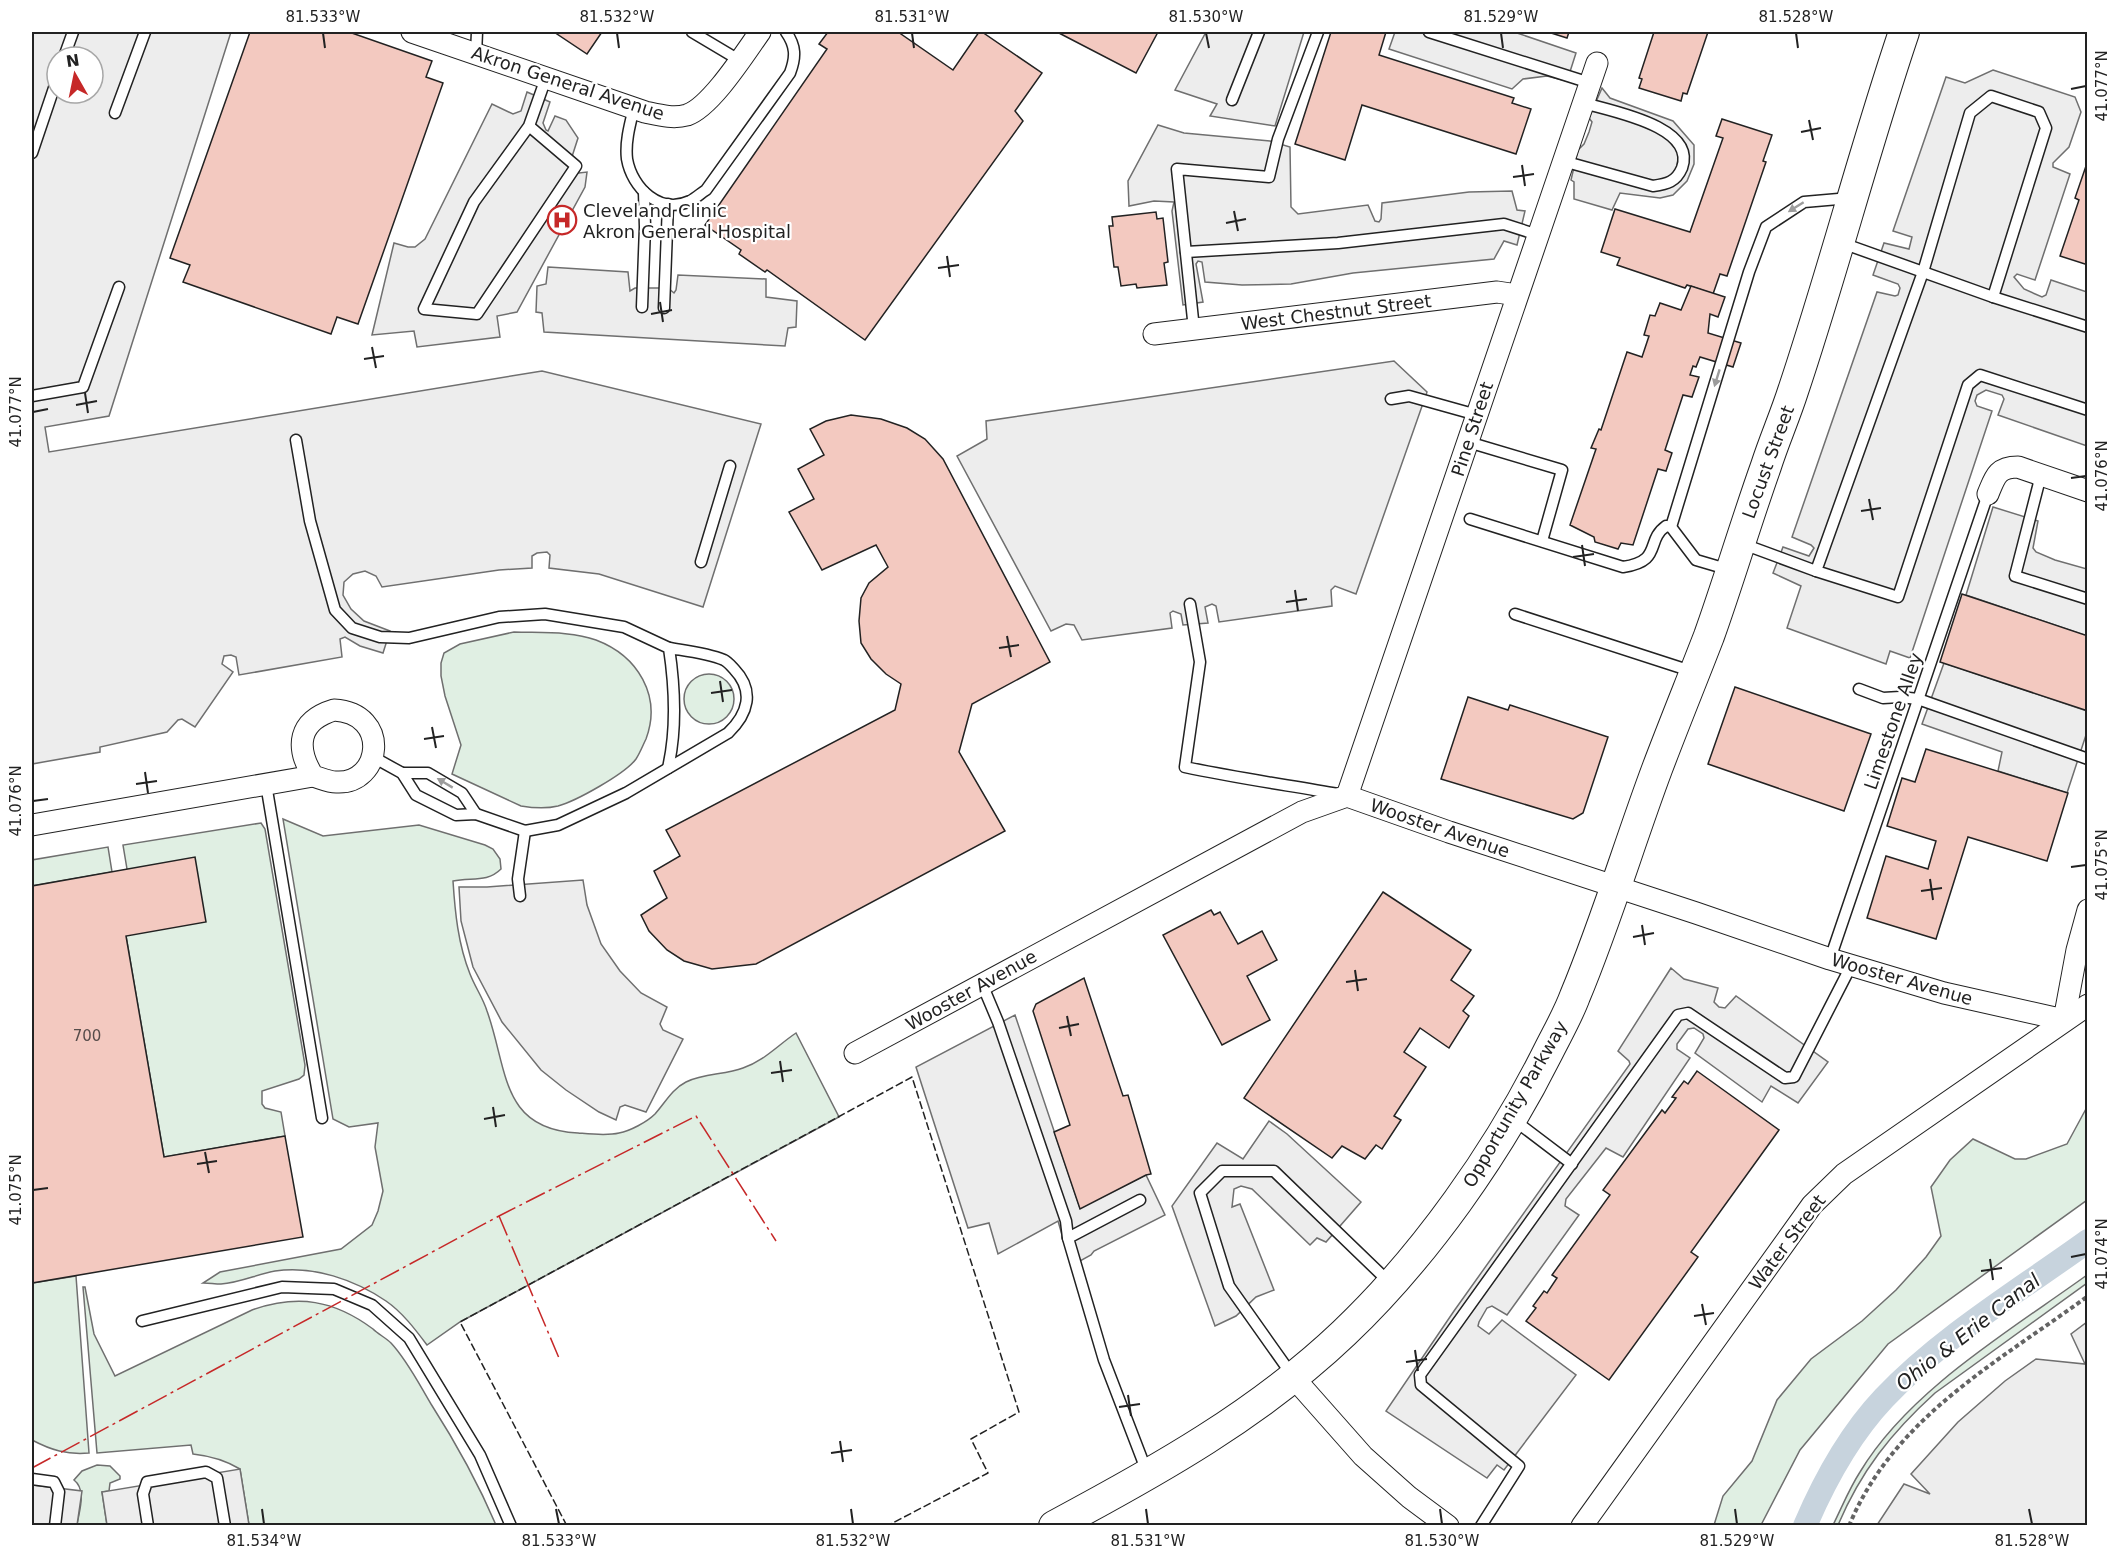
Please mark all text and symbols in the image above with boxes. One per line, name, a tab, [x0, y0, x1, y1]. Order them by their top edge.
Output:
text: 81.533°W	[286, 8, 361, 26]
text: 81.532°W	[580, 8, 655, 26]
text: 81.531°W	[875, 8, 950, 26]
text: 81.530°W	[1169, 8, 1244, 26]
text: 81.529°W	[1464, 8, 1539, 26]
text: 81.528°W	[1759, 8, 1834, 26]
street label: Akron General Avenue	[469, 42, 667, 124]
north arrow	[45, 45, 105, 105]
text: N	[65, 50, 81, 71]
text: 41.077°N	[2093, 50, 2111, 122]
place label: Cleveland Clinic Akron General Hospital	[583, 200, 791, 242]
one-way arrow	[1788, 202, 1804, 213]
hospital icon: Cleveland Clinic Akron General Hospital	[546, 204, 578, 236]
street label: West Chestnut Street	[1240, 290, 1432, 334]
one-way arrow	[1712, 369, 1721, 387]
text: 41.077°N	[7, 376, 25, 448]
street label: Pine Street	[1447, 379, 1497, 479]
street label: Locust Street	[1738, 403, 1798, 521]
text: 41.076°N	[2093, 440, 2111, 512]
street label: Limestone Alley	[1860, 649, 1926, 792]
text: 41.076°N	[7, 765, 25, 837]
one-way arrow	[437, 777, 453, 788]
street label: Wooster Avenue	[1367, 794, 1513, 862]
text: 41.075°N	[2093, 829, 2111, 901]
street label: Wooster Avenue	[902, 945, 1040, 1035]
street label: Wooster Avenue	[1829, 949, 1975, 1009]
street label: Opportunity Parkway	[1459, 1017, 1572, 1191]
house number: 700	[73, 1027, 101, 1045]
text: 41.075°N	[7, 1154, 25, 1226]
street label: Water Street	[1744, 1190, 1830, 1294]
text: 41.074°N	[2093, 1218, 2111, 1290]
water label: Ohio & Erie Canal	[1891, 1268, 2045, 1396]
text: 81.534°W	[227, 1532, 302, 1550]
text: 81.533°W	[522, 1532, 597, 1550]
text: 81.532°W	[816, 1532, 891, 1550]
text: 81.531°W	[1111, 1532, 1186, 1550]
text: 81.530°W	[1405, 1532, 1480, 1550]
text: 81.529°W	[1700, 1532, 1775, 1550]
text: 81.528°W	[1995, 1532, 2070, 1550]

